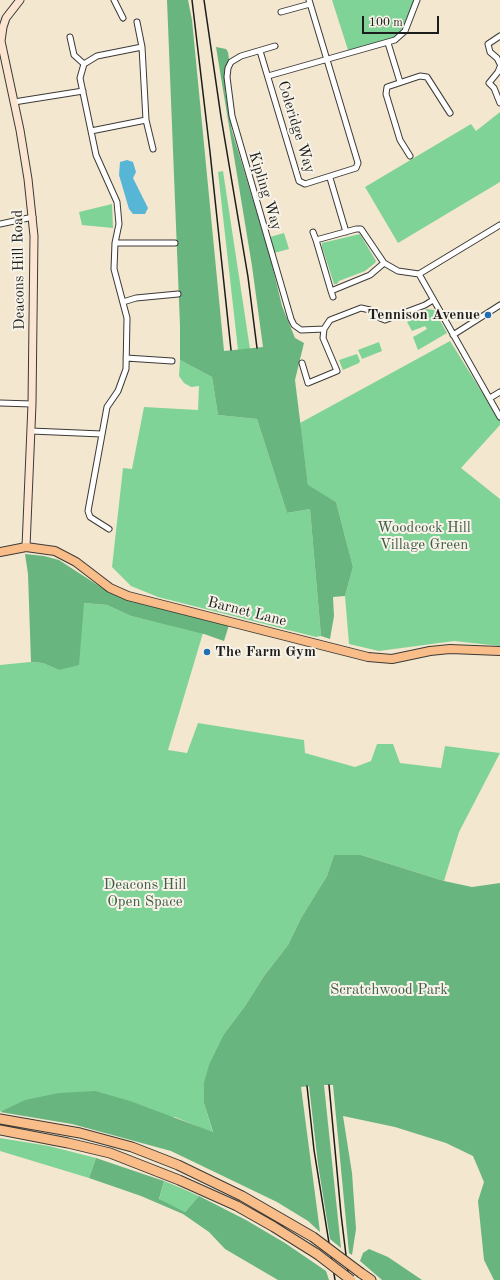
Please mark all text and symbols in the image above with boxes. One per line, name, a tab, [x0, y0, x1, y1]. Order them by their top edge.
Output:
scale bar	[364, 8, 441, 34]
text: 100 m	[369, 17, 403, 29]
street label: Coleridge Way	[273, 79, 319, 175]
street label: Kipling Way	[244, 149, 286, 233]
street label: Deacons Hill Road	[9, 210, 29, 330]
place label: Tennison Avenue	[368, 306, 480, 324]
marker: Tennison Avenue	[483, 310, 493, 320]
park label: Woodcock Hill Village Green	[377, 519, 471, 554]
street label: Barnet Lane	[206, 593, 288, 631]
place label: The Farm Gym	[215, 643, 316, 661]
marker: The Farm Gym	[202, 647, 212, 657]
park label: Deacons Hill Open Space	[104, 876, 186, 911]
park label: Scratchwood Park	[330, 981, 448, 999]

